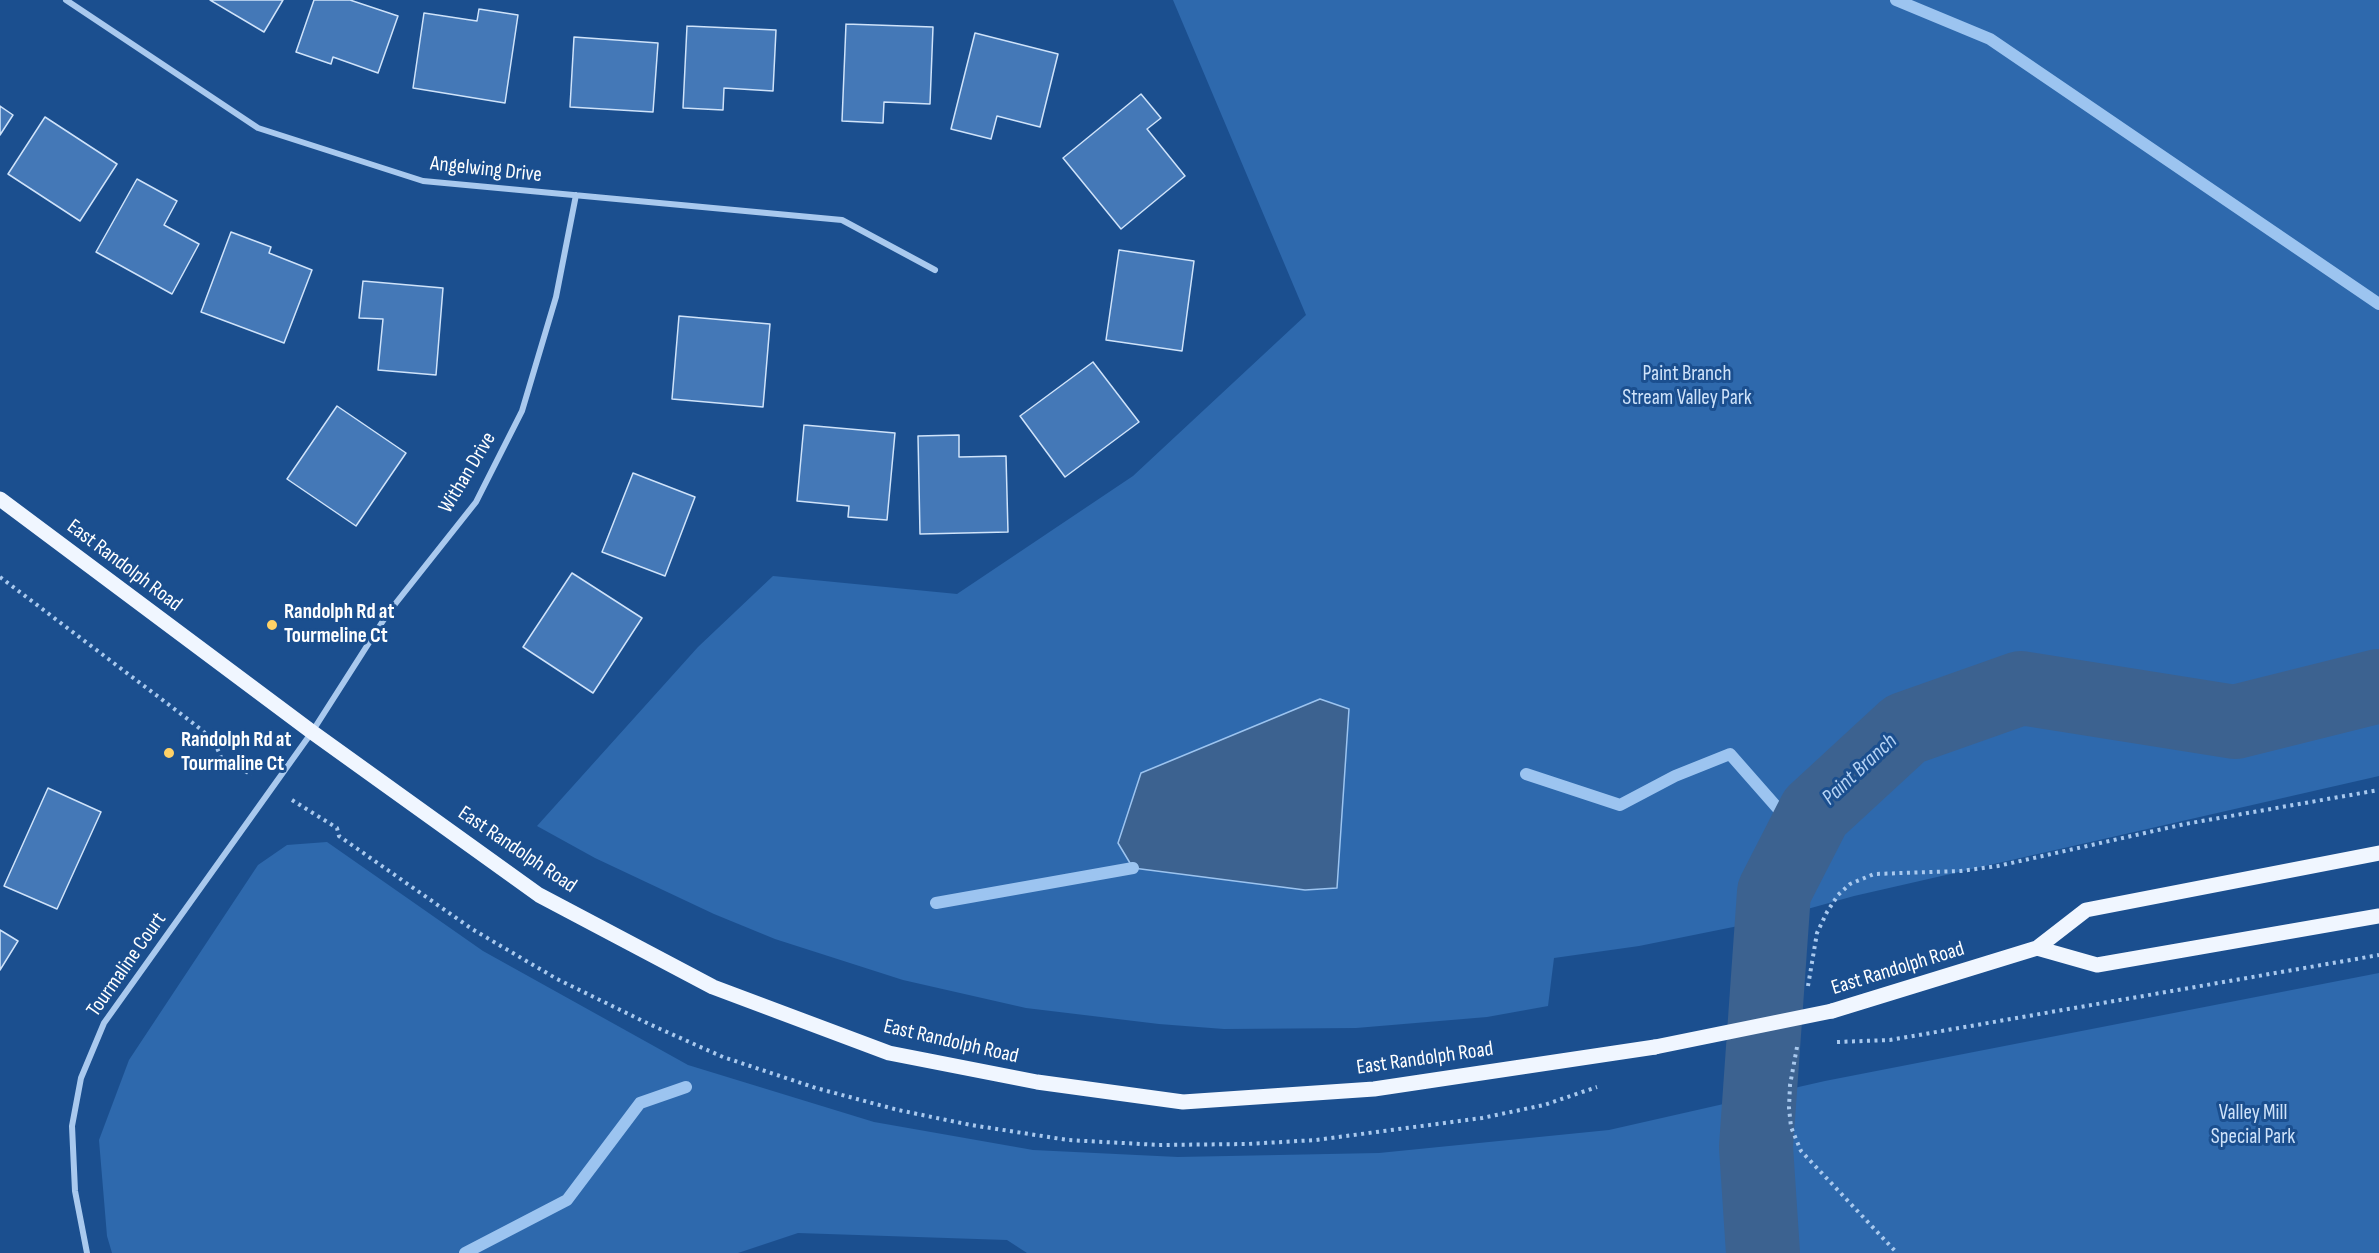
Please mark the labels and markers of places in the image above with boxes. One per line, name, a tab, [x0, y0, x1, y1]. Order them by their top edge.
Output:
place label: Randolph Rd at Tourmeline Ct	[284, 600, 394, 650]
marker: Randolph Rd at Tourmeline Ct	[265, 618, 279, 632]
place label: Randolph Rd at Tourmaline Ct	[181, 728, 291, 778]
marker: Randolph Rd at Tourmaline Ct	[162, 746, 176, 760]

